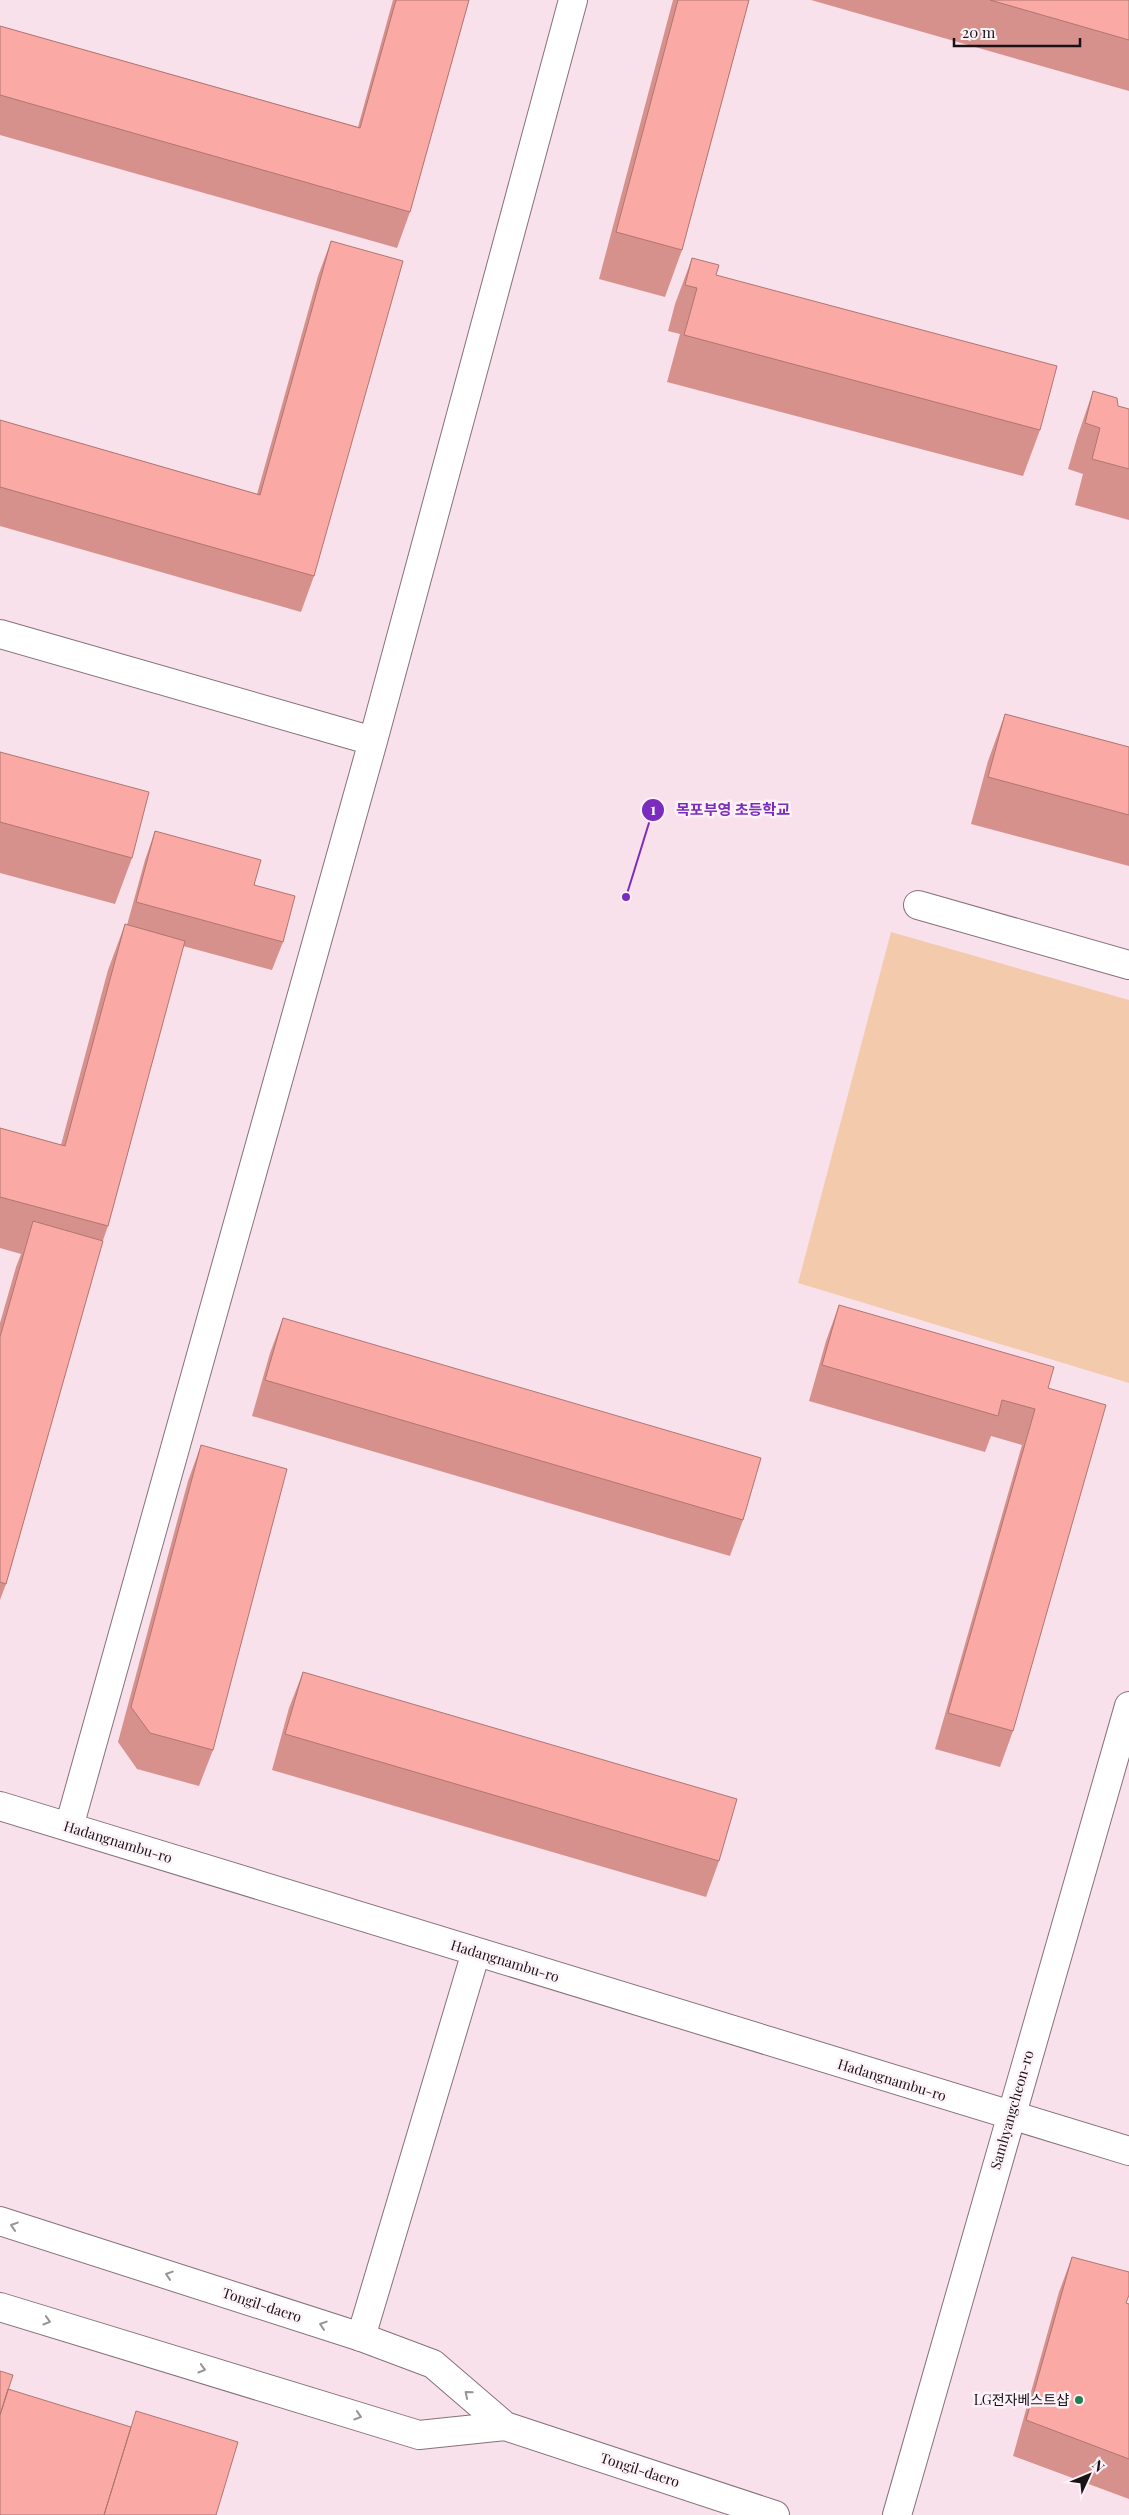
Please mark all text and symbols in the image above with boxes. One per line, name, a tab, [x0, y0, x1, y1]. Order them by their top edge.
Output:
scale bar	[954, 15, 1080, 47]
text: 20 m	[962, 22, 996, 42]
callout: 목포부영 초등학교	[641, 795, 800, 825]
text: 1	[650, 799, 656, 819]
text: 목포부영 초등학교	[676, 799, 790, 819]
street label: Hadangnambu-ro	[62, 1816, 175, 1867]
street label: Hadangnambu-ro	[449, 1935, 562, 1986]
street label: Samhyangcheon-ro	[985, 2048, 1038, 2172]
street label: Hadangnambu-ro	[836, 2054, 949, 2105]
one-way arrow	[10, 2221, 19, 2231]
one-way arrow	[165, 2271, 173, 2281]
street label: Tongil-daero	[220, 2283, 305, 2326]
one-way arrow	[42, 2316, 50, 2326]
one-way arrow	[320, 2321, 328, 2331]
one-way arrow	[197, 2363, 206, 2373]
place label: LG전자베스트샵	[974, 2390, 1069, 2409]
one-way arrow	[465, 2391, 474, 2400]
marker: LG전자베스트샵	[1073, 2394, 1085, 2406]
one-way arrow	[353, 2410, 361, 2420]
street label: Tongil-daero	[598, 2448, 683, 2491]
north arrow	[1064, 2450, 1114, 2500]
text: N	[1088, 2455, 1109, 2476]

